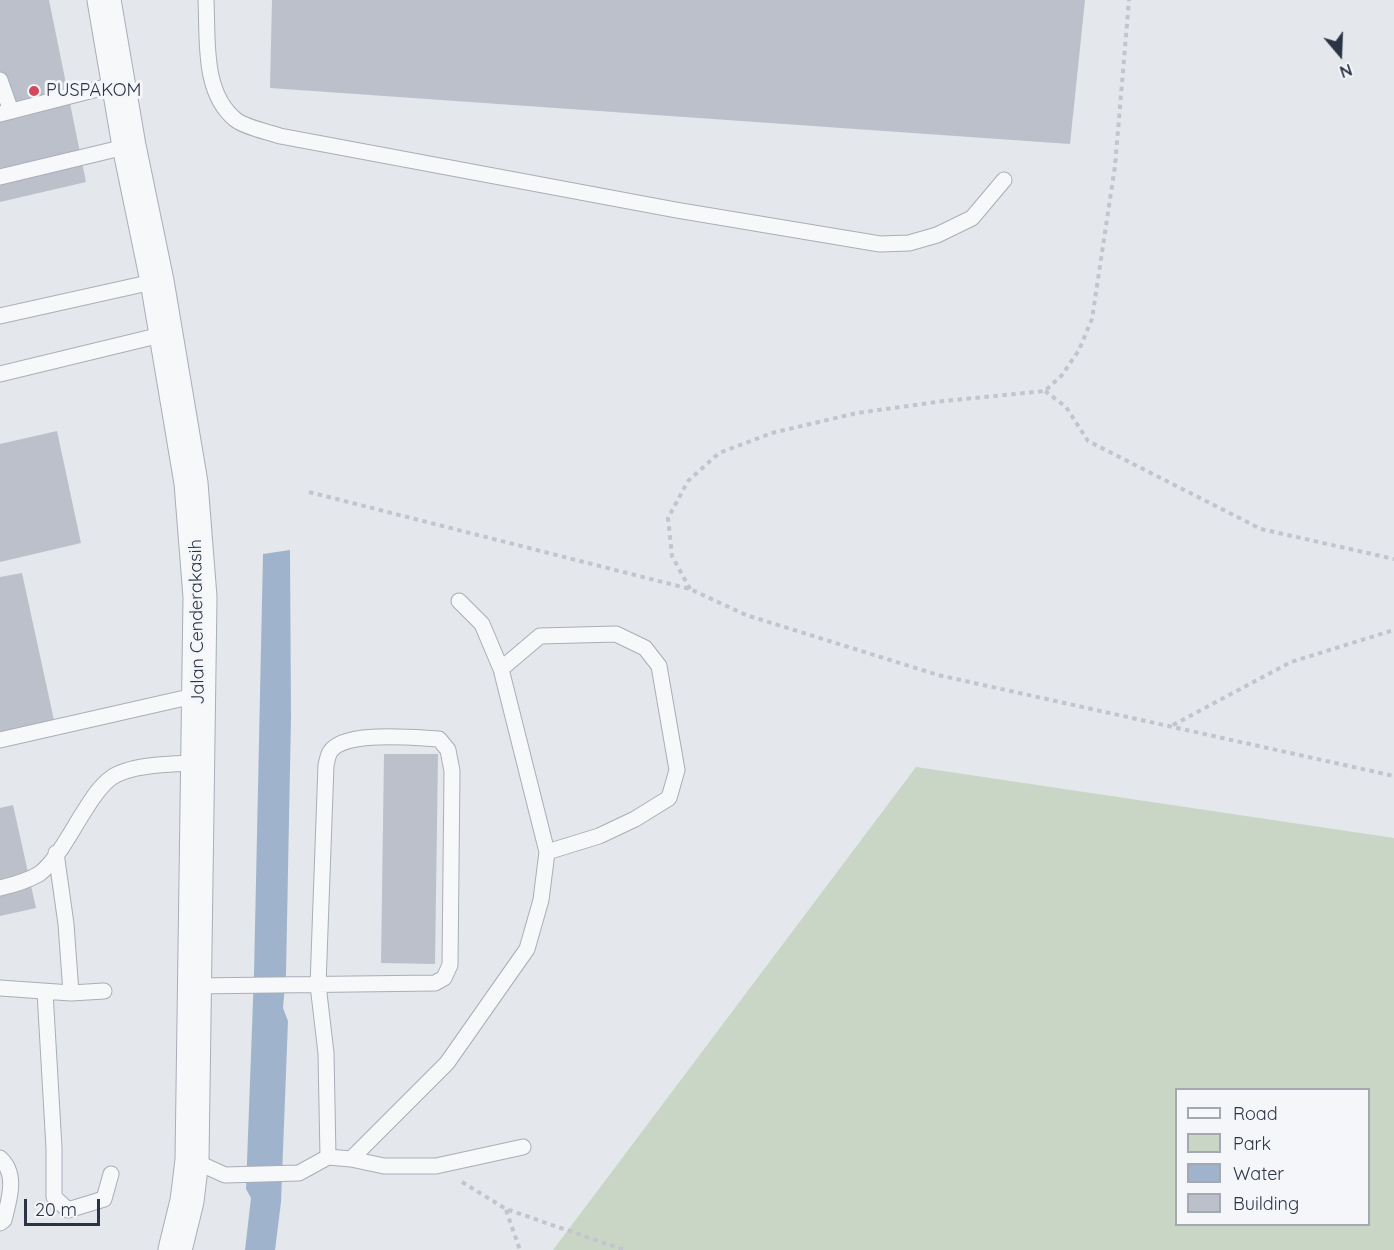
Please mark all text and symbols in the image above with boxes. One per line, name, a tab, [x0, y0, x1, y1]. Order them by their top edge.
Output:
north arrow	[1310, 24, 1370, 84]
text: N	[1337, 60, 1355, 82]
place label: PUSPAKOM	[46, 80, 141, 102]
marker: PUSPAKOM	[27, 84, 41, 98]
street label: Jalan Cenderakasih	[185, 539, 209, 705]
legend	[1175, 1088, 1370, 1226]
text: Road	[1233, 1102, 1278, 1125]
text: Park	[1233, 1132, 1271, 1155]
text: Water	[1233, 1162, 1284, 1185]
scale bar	[27, 1187, 104, 1225]
text: Building	[1233, 1192, 1299, 1215]
text: 20 m	[35, 1198, 77, 1221]

